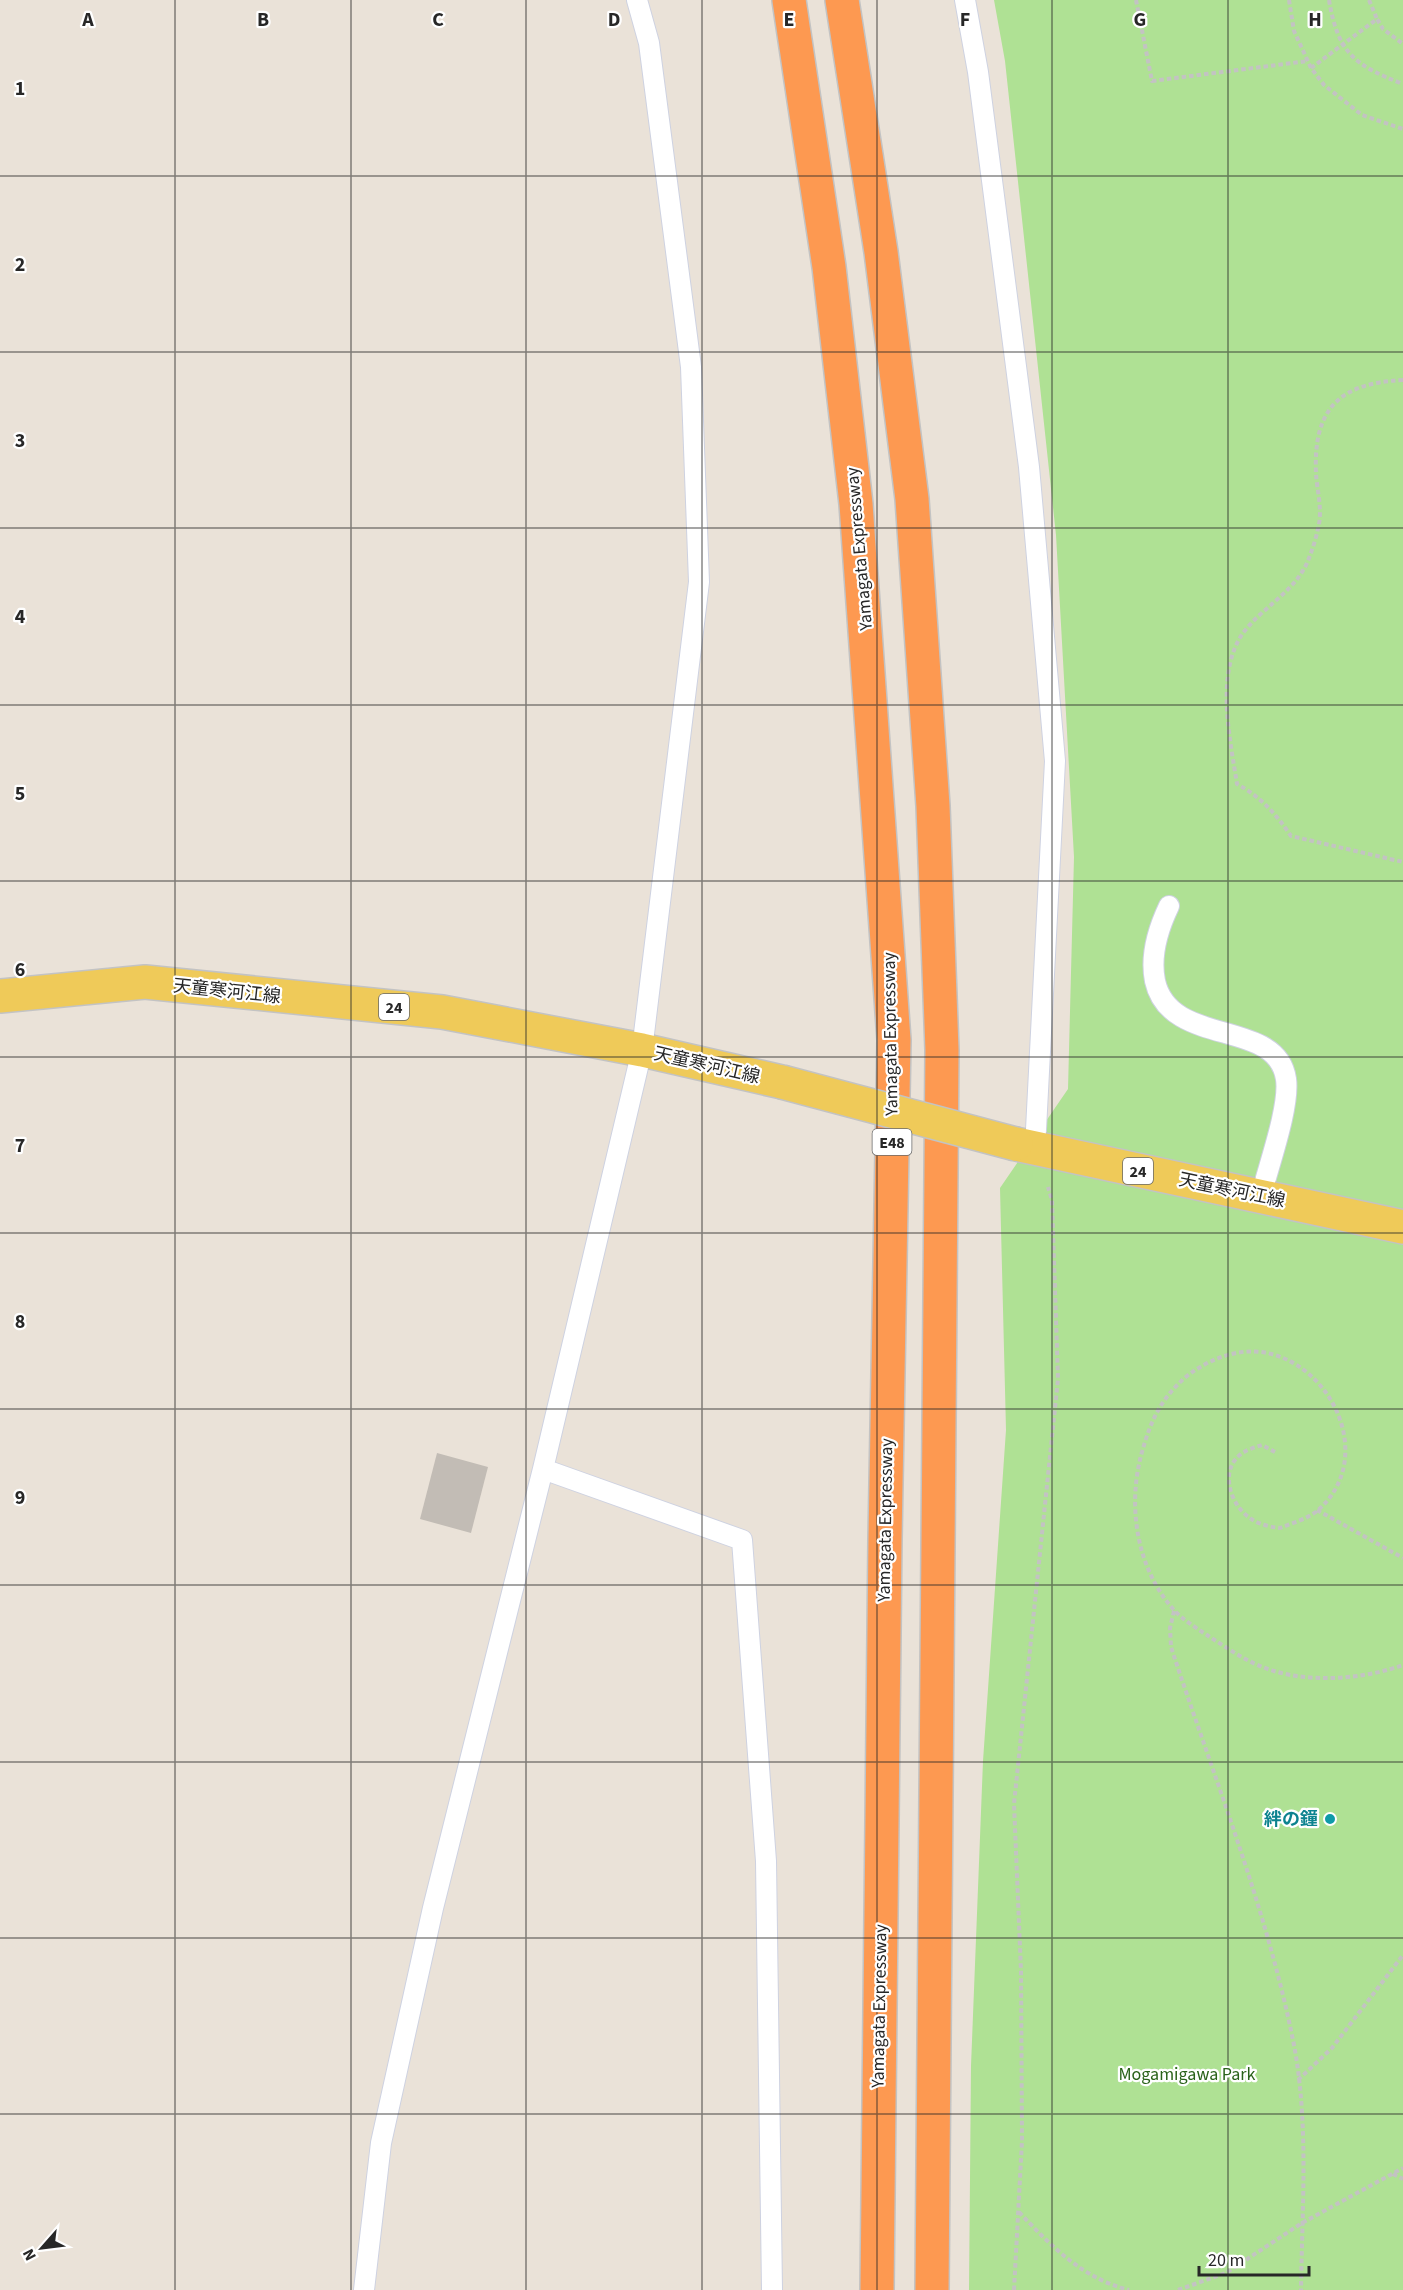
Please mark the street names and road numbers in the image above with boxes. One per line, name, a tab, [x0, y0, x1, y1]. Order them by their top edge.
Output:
street label: Yamagata Expressway	[840, 466, 879, 633]
street label: Yamagata Expressway	[877, 951, 904, 1117]
street label: 天童寒河江線	[172, 973, 282, 1010]
road number: 24	[379, 994, 409, 1020]
street label: 天童寒河江線	[651, 1041, 762, 1090]
road number: E48	[872, 1129, 912, 1155]
road number: 24	[1123, 1158, 1153, 1184]
street label: 天童寒河江線	[1176, 1167, 1287, 1214]
street label: Yamagata Expressway	[872, 1437, 899, 1603]
street label: Yamagata Expressway	[866, 1923, 893, 2089]

